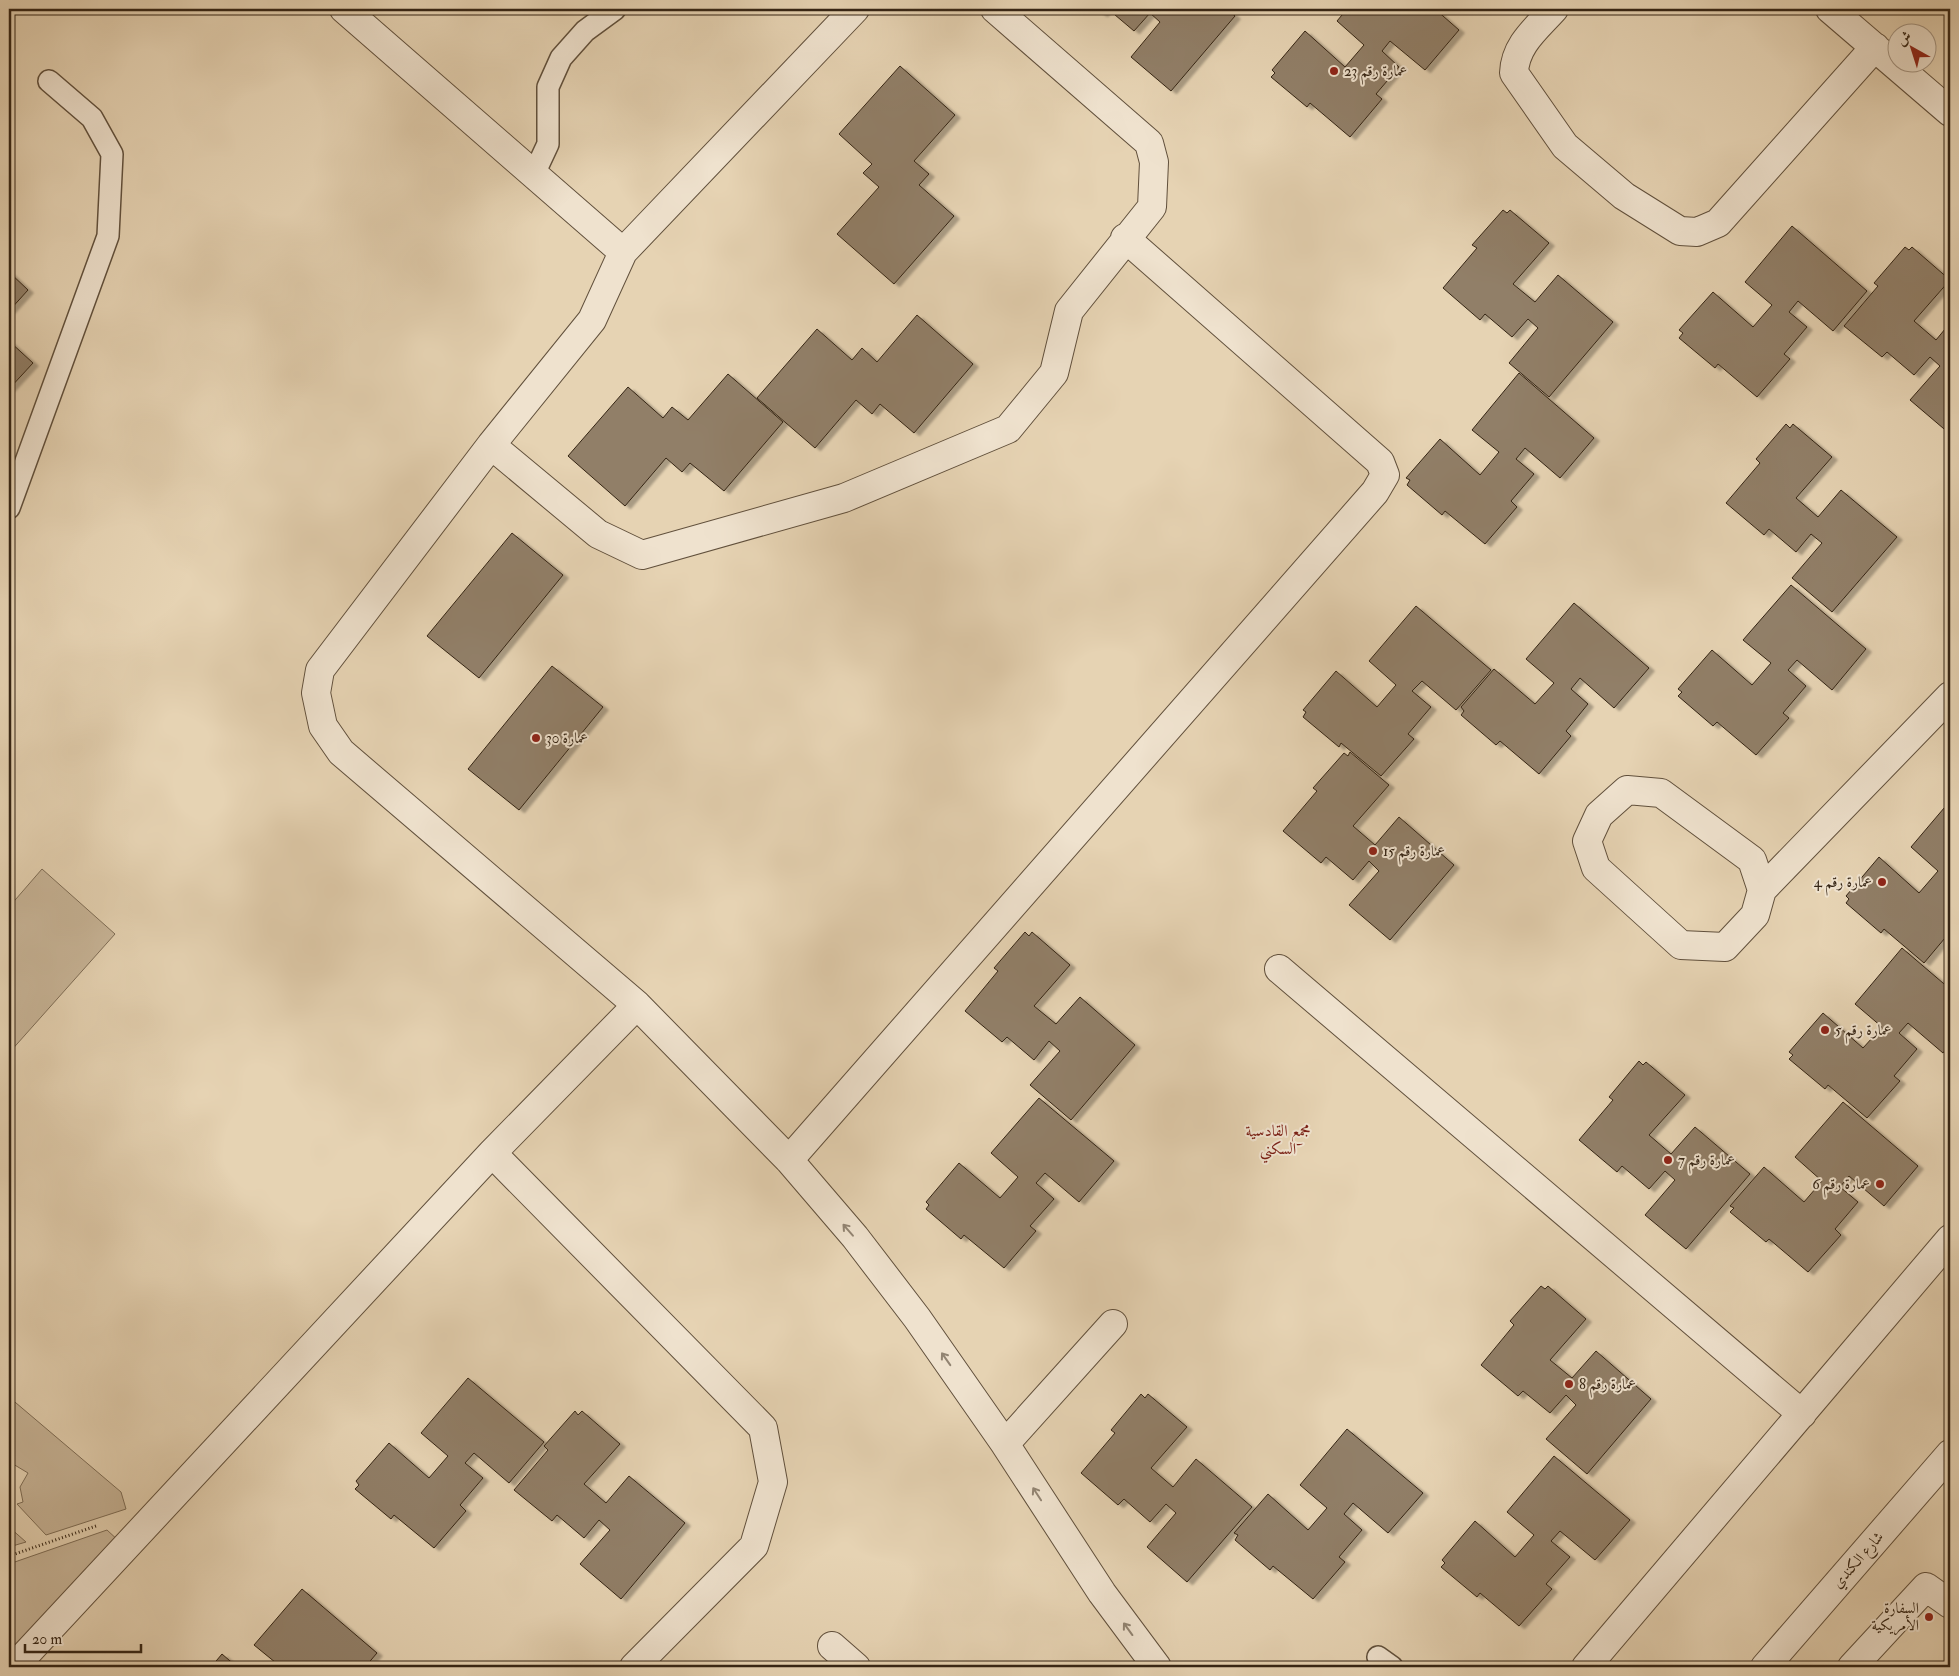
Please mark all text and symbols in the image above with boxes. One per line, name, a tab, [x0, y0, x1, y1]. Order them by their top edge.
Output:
north arrow	[1886, 22, 1936, 72]
text: ش	[1893, 27, 1915, 49]
place label: عمارة رقم 23	[1344, 62, 1407, 85]
marker: عمارة رقم 23	[1328, 65, 1340, 77]
place label: عمارة 30	[546, 729, 588, 748]
marker: عمارة 30	[530, 732, 542, 744]
place label: عمارة رقم 15	[1383, 842, 1445, 865]
marker: عمارة رقم 15	[1367, 845, 1379, 857]
place label: عمارة رقم 4	[1814, 873, 1872, 896]
marker: عمارة رقم 4	[1876, 876, 1888, 888]
place label: عمارة رقم 5	[1835, 1021, 1892, 1044]
marker: عمارة رقم 5	[1819, 1024, 1831, 1036]
district label: مجمع القادسية السكني	[1245, 1121, 1311, 1164]
place label: عمارة رقم 7	[1678, 1151, 1735, 1174]
marker: عمارة رقم 7	[1662, 1154, 1674, 1166]
place label: عمارة رقم 6	[1812, 1175, 1870, 1198]
marker: عمارة رقم 6	[1874, 1178, 1886, 1190]
one-way arrow	[842, 1223, 854, 1236]
one-way arrow	[941, 1353, 951, 1367]
place label: عمارة رقم 8	[1579, 1375, 1636, 1398]
marker: عمارة رقم 8	[1563, 1378, 1575, 1390]
one-way arrow	[1032, 1487, 1042, 1501]
street label: شارع الكندي	[1828, 1528, 1890, 1594]
place label: السفارة الأمريكية	[1871, 1599, 1919, 1636]
marker: السفارة الأمريكية	[1923, 1611, 1935, 1623]
scale bar	[25, 1621, 141, 1653]
one-way arrow	[1123, 1622, 1133, 1636]
text: 20 m	[32, 1630, 62, 1649]

